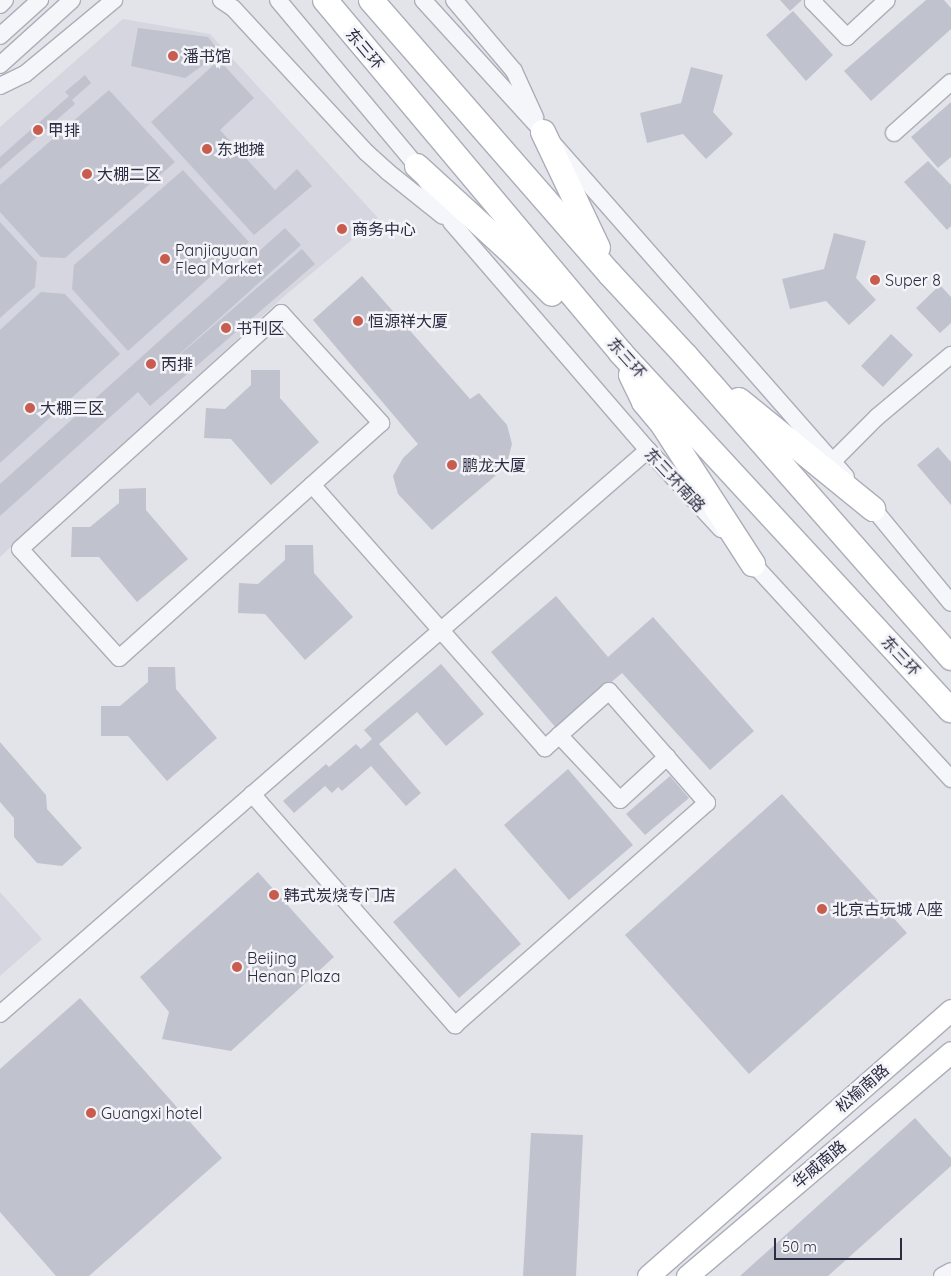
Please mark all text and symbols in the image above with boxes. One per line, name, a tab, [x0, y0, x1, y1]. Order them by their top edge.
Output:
street label: 东三环	[342, 24, 388, 74]
place label: 潘书馆	[183, 46, 231, 66]
marker: 潘书馆	[167, 50, 179, 62]
place label: 甲排	[48, 120, 80, 140]
marker: 甲排	[32, 124, 44, 136]
place label: 东地摊	[217, 139, 265, 159]
marker: 东地摊	[201, 143, 213, 155]
place label: 大棚二区	[97, 164, 161, 184]
marker: 大棚二区	[81, 168, 93, 180]
place label: 商务中心	[352, 219, 416, 239]
marker: 商务中心	[336, 223, 348, 235]
place label: Panjiayuan Flea Market	[175, 240, 263, 278]
marker: Panjiayuan Flea Market	[159, 253, 171, 265]
place label: Super 8	[885, 270, 941, 290]
marker: Super 8	[869, 274, 881, 286]
place label: 恒源祥大厦	[368, 311, 448, 331]
marker: 恒源祥大厦	[352, 315, 364, 327]
place label: 书刊区	[236, 318, 284, 338]
marker: 书刊区	[220, 322, 232, 334]
street label: 东三环	[604, 334, 650, 382]
place label: 丙排	[161, 354, 193, 374]
marker: 丙排	[145, 358, 157, 370]
place label: 大棚三区	[40, 398, 104, 418]
marker: 大棚三区	[24, 402, 36, 414]
street label: 东三环南路	[641, 444, 709, 516]
place label: 鹏龙大厦	[462, 455, 526, 475]
marker: 鹏龙大厦	[446, 459, 458, 471]
street label: 东三环	[878, 632, 924, 680]
place label: 韩式炭烧专门店	[284, 885, 396, 905]
marker: 韩式炭烧专门店	[268, 889, 280, 901]
place label: 北京古玩城 A座	[832, 899, 943, 919]
marker: 北京古玩城 A座	[816, 903, 828, 915]
place label: Beijing Henan Plaza	[247, 948, 340, 986]
marker: Beijing Henan Plaza	[231, 961, 243, 973]
street label: 松榆南路	[832, 1060, 892, 1116]
place label: Guangxi hotel	[101, 1103, 203, 1123]
marker: Guangxi hotel	[85, 1107, 97, 1119]
street label: 华威南路	[788, 1136, 850, 1192]
scale bar	[776, 1228, 904, 1260]
text: 50 m	[782, 1237, 817, 1256]

